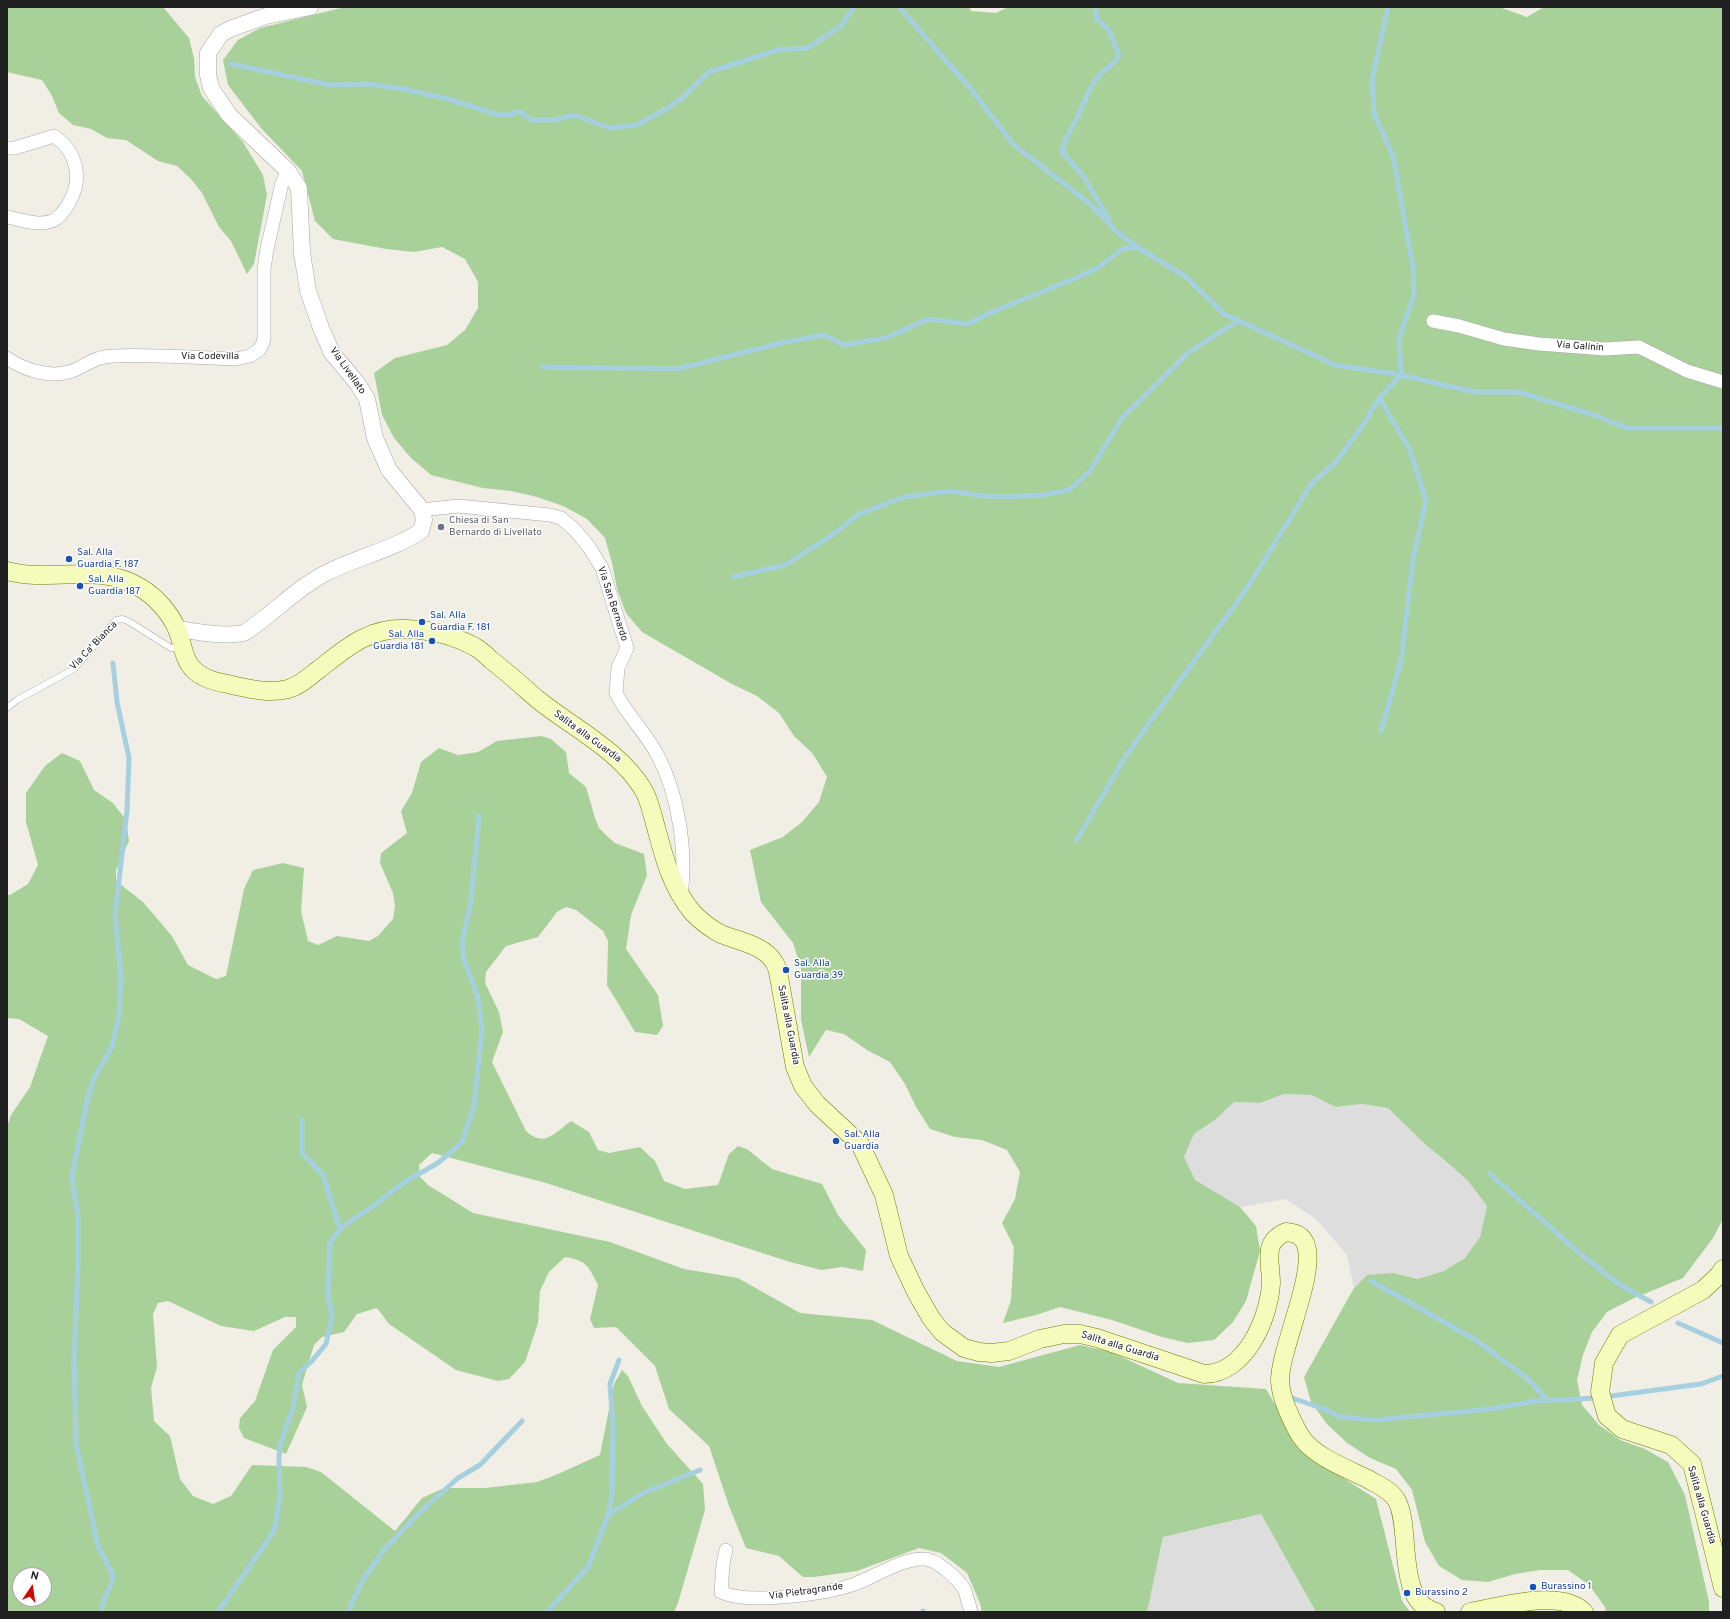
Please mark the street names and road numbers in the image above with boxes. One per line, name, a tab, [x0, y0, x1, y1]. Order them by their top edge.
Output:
street label: Via Galinin	[1556, 339, 1604, 355]
street label: Via Livellato	[326, 345, 368, 397]
street label: Via Codevilla	[181, 351, 239, 363]
street label: Via San Bernardo	[594, 565, 630, 643]
street label: Via Ca' Bianca	[68, 619, 120, 673]
street label: Salita alla Guardia	[551, 708, 623, 766]
street label: Salita alla Guardia	[774, 984, 802, 1066]
street label: Salita alla Guardia	[1080, 1329, 1160, 1365]
street label: Salita alla Guardia	[1684, 1464, 1718, 1546]
street label: Via Pietragrande	[768, 1581, 844, 1603]

